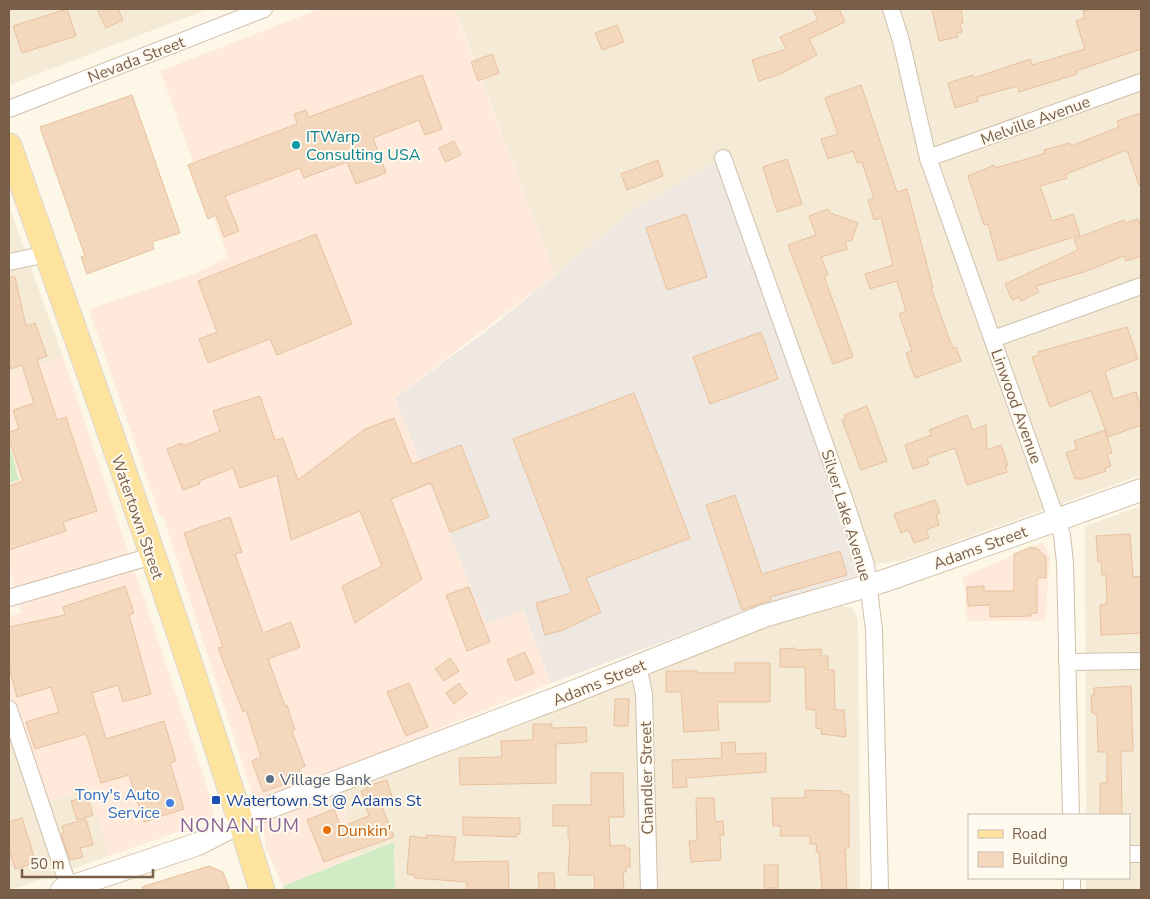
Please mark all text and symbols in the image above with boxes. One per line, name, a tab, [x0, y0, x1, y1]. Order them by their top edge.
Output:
street label: Nevada Street	[85, 31, 188, 89]
street label: Melville Avenue	[977, 91, 1093, 151]
place label: ITWarp Consulting USA	[306, 126, 421, 166]
marker: ITWarp Consulting USA	[290, 139, 302, 151]
street label: Linwood Avenue	[985, 346, 1047, 467]
street label: Silver Lake Avenue	[816, 447, 877, 584]
street label: Watertown Street	[105, 452, 169, 583]
street label: Adams Street	[930, 521, 1031, 575]
street label: Adams Street	[550, 654, 650, 712]
street label: Chandler Street	[635, 721, 659, 835]
place label: Village Bank	[279, 769, 372, 791]
marker: Village Bank	[264, 773, 276, 785]
place label: Tony's Auto Service	[75, 784, 160, 824]
place label: Watertown St @ Adams St	[226, 790, 422, 812]
marker: Watertown St @ Adams St	[210, 794, 222, 806]
marker: Tony's Auto Service	[164, 797, 176, 809]
district label: NONANTUM	[180, 813, 300, 839]
legend	[968, 814, 1130, 879]
place label: Dunkin'	[337, 820, 391, 842]
marker: Dunkin'	[321, 824, 333, 836]
text: Road	[1012, 824, 1047, 844]
scale bar	[22, 846, 154, 878]
text: Building	[1012, 849, 1068, 869]
text: 50 m	[30, 854, 65, 874]

